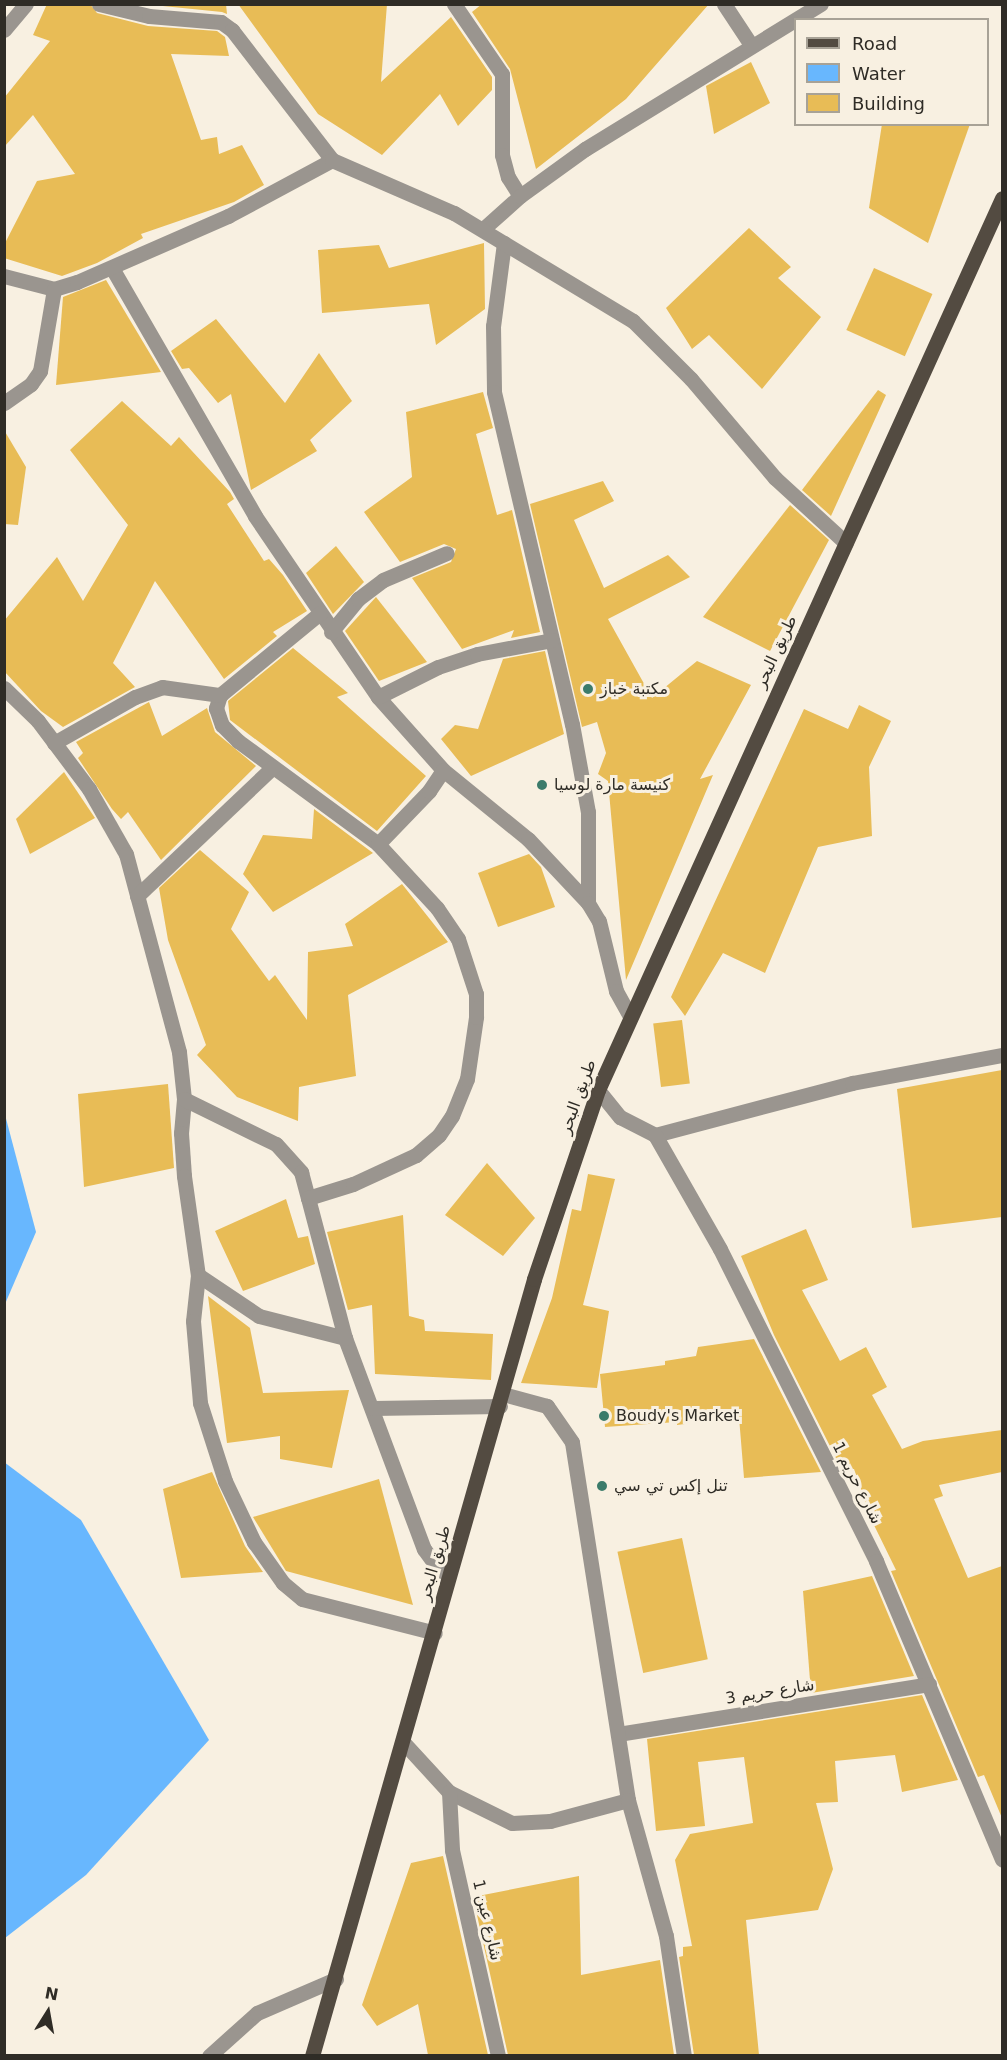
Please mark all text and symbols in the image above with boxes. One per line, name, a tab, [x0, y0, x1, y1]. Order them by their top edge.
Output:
legend	[794, 18, 989, 126]
text: Road	[852, 33, 897, 54]
text: Water	[852, 63, 905, 84]
text: Building	[852, 93, 925, 114]
street label: طريق البحر	[751, 613, 801, 691]
place label: مكتبة خباز	[600, 679, 668, 699]
marker: مكتبة خباز	[581, 682, 595, 696]
place label: كنيسة مارة لوسيا	[554, 775, 670, 795]
marker: كنيسة مارة لوسيا	[535, 778, 549, 792]
street label: طريق البحر	[556, 1057, 600, 1137]
place label: Boudy's Market	[616, 1406, 739, 1426]
marker: Boudy's Market	[597, 1409, 611, 1423]
street label: شارع حريم 1	[828, 1439, 886, 1527]
place label: تنل إكس تي سي	[614, 1476, 728, 1496]
marker: تنل إكس تي سي	[595, 1479, 609, 1493]
street label: طريق البحر	[415, 1523, 455, 1603]
street label: شارع حريم 3	[724, 1676, 816, 1708]
street label: شارع عين 1	[468, 1878, 506, 1962]
north arrow	[18, 1982, 78, 2042]
text: N	[43, 1983, 60, 2004]

